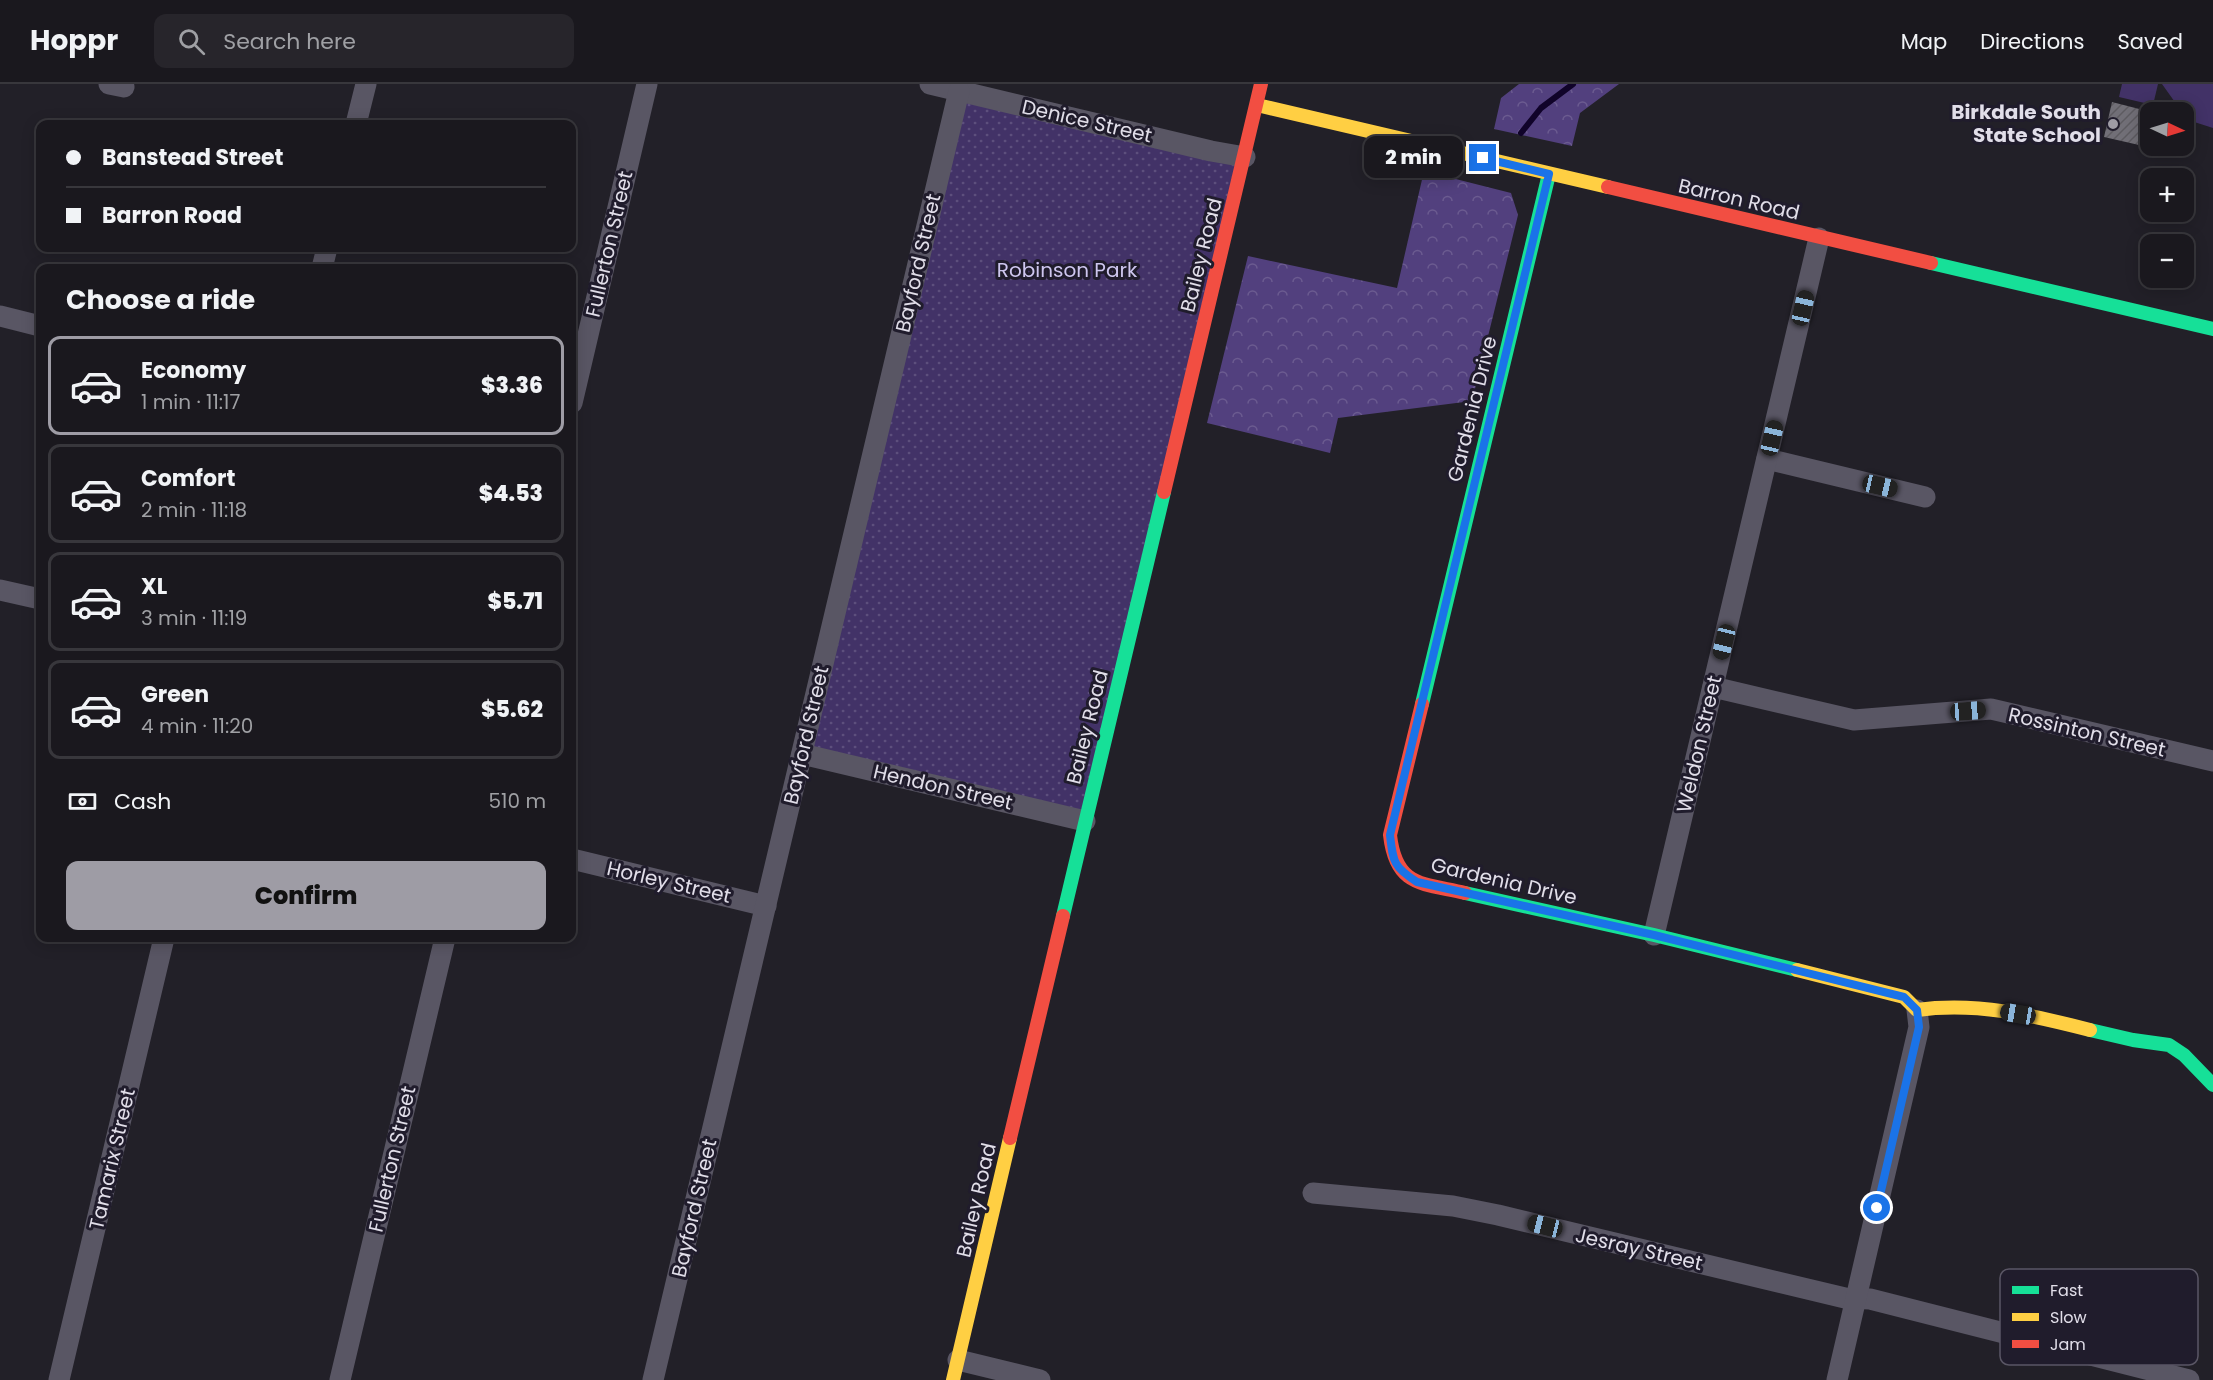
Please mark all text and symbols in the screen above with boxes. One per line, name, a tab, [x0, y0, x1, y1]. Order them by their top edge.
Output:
search box	[154, 14, 574, 68]
text: Hoppr	[30, 21, 118, 60]
icon: search	[175, 25, 208, 58]
text: Search here	[223, 26, 356, 57]
text: Map	[1901, 27, 1947, 56]
text: Directions	[1980, 27, 2084, 56]
text: Saved	[2117, 27, 2183, 56]
street label: Denice Street	[1019, 92, 1155, 150]
place label: Birkdale South State School	[1951, 98, 2101, 149]
north arrow	[2140, 102, 2194, 156]
map controls	[2140, 102, 2194, 288]
marker: Birkdale South State School	[2106, 117, 2120, 131]
callout: 2 min	[1363, 137, 1462, 179]
text: Banstead Street	[102, 142, 283, 173]
text: 2 min	[1385, 143, 1442, 171]
route end	[1469, 144, 1496, 171]
street label: Fullerton Street	[579, 168, 639, 320]
button: +	[2140, 168, 2194, 222]
street label: Barron Road	[1676, 171, 1802, 227]
street label: Bayford Street	[888, 191, 948, 335]
street label: Bailey Road	[1173, 195, 1229, 315]
text: Barron Road	[102, 200, 242, 231]
button: −	[2140, 234, 2194, 288]
park label: Robinson Park	[997, 256, 1138, 284]
text: Choose a ride	[66, 281, 255, 318]
car	[1790, 288, 1816, 328]
street label: Gardenia Drive	[1440, 333, 1504, 485]
text: Economy	[141, 355, 246, 386]
icon: car	[69, 359, 123, 413]
text: $3.36	[481, 370, 543, 401]
text: 1 min · 11:17	[141, 388, 240, 416]
car	[1759, 418, 1785, 458]
text: Comfort	[141, 463, 235, 494]
icon: car	[69, 467, 123, 521]
car	[1860, 473, 1900, 499]
text: $4.53	[479, 478, 543, 509]
text: 2 min · 11:18	[141, 496, 247, 524]
text: XL	[141, 571, 167, 602]
icon: car	[69, 575, 123, 629]
text: $5.71	[487, 586, 543, 617]
text: 3 min · 11:19	[141, 604, 247, 632]
car	[1711, 622, 1737, 662]
street label: Bayford Street	[776, 663, 836, 807]
street label: Bailey Road	[1059, 667, 1115, 787]
street label: Weldon Street	[1670, 673, 1728, 815]
text: Green	[141, 679, 209, 710]
icon: car	[69, 683, 123, 737]
text: $5.62	[481, 694, 543, 725]
street label: Rossinton Street	[2006, 700, 2168, 764]
car	[1949, 701, 1987, 721]
text: 4 min · 11:20	[141, 712, 253, 740]
street label: Hendon Street	[871, 757, 1015, 817]
icon: cash	[66, 785, 99, 818]
text: Cash	[114, 786, 171, 817]
text: 510 m	[489, 787, 546, 815]
street label: Gardenia Drive	[1428, 851, 1580, 911]
street label: Horley Street	[604, 854, 734, 910]
button: Confirm	[66, 861, 546, 930]
car	[1999, 1002, 2037, 1026]
street label: Fullerton Street	[362, 1083, 422, 1235]
street label: Tamarix Street	[82, 1086, 142, 1232]
street label: Bayford Street	[664, 1136, 724, 1280]
street label: Bailey Road	[949, 1140, 1003, 1260]
route start	[1863, 1194, 1890, 1221]
car	[1525, 1213, 1565, 1239]
street label: Jesray Street	[1573, 1221, 1705, 1277]
legend	[2000, 1269, 2198, 1365]
text: Fast	[2050, 1279, 2083, 1302]
text: Slow	[2050, 1306, 2087, 1329]
text: Jam	[2050, 1333, 2086, 1356]

